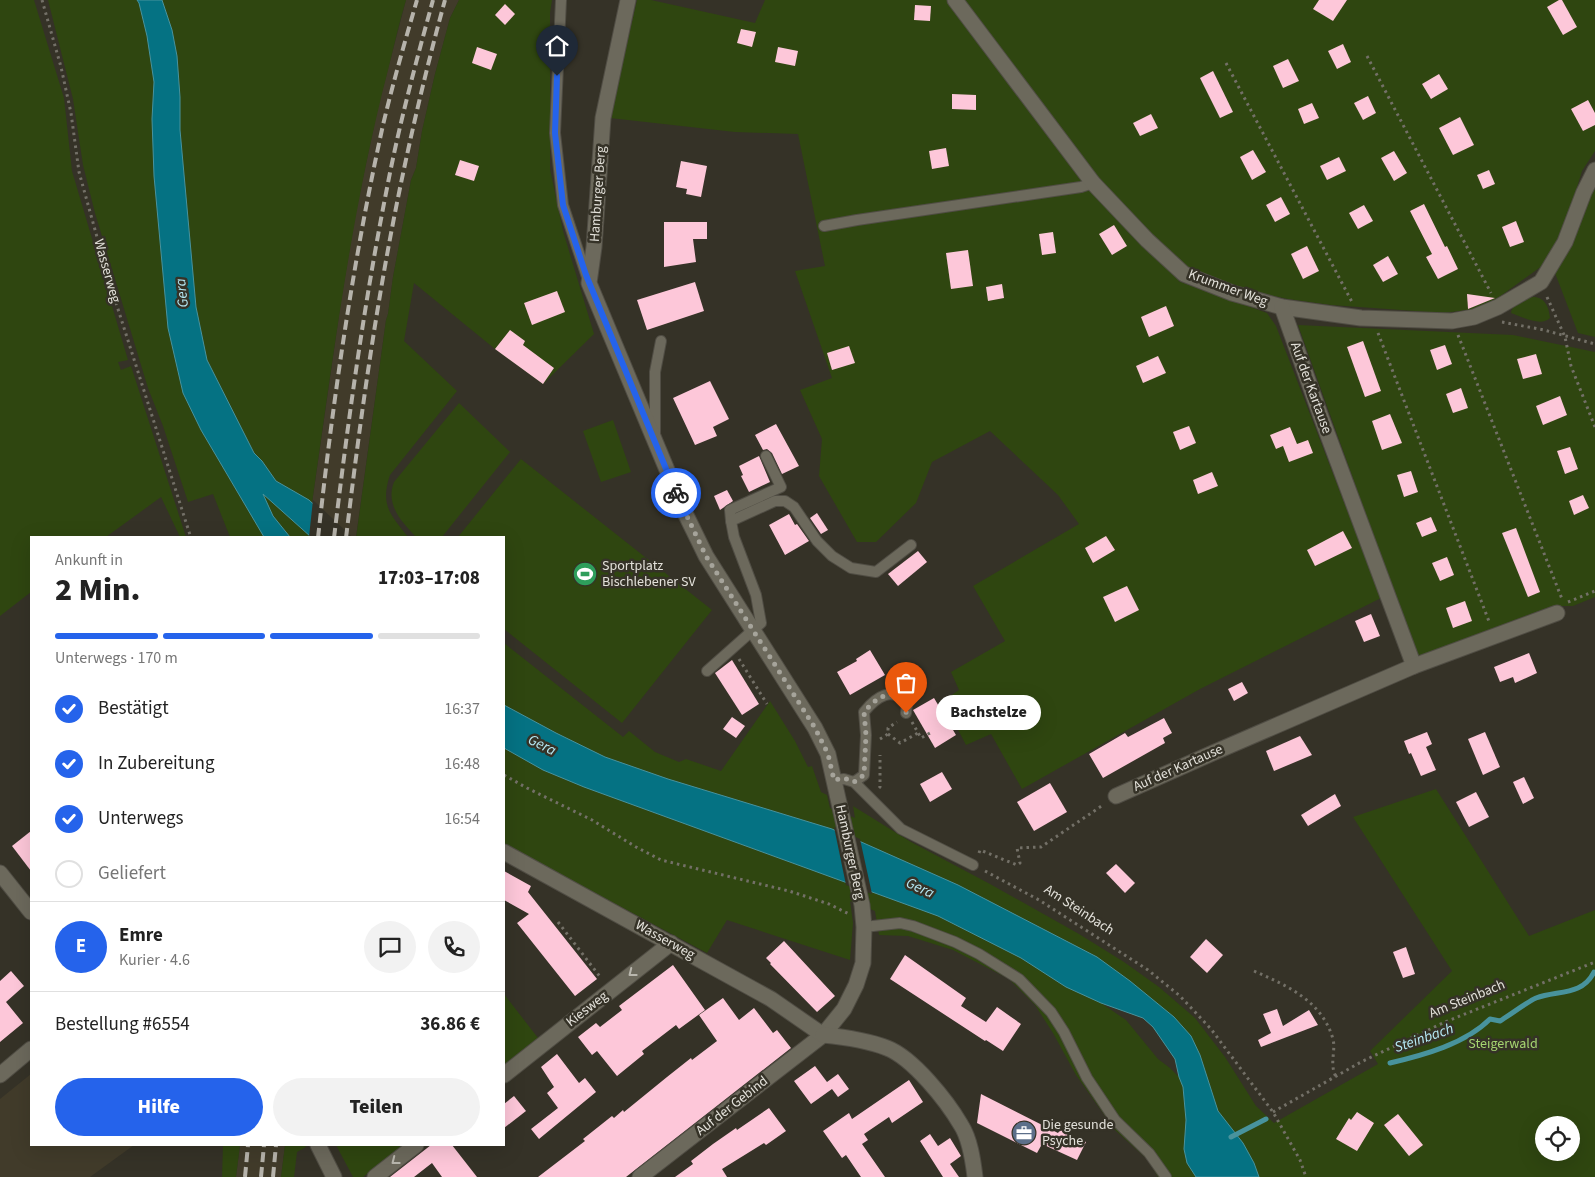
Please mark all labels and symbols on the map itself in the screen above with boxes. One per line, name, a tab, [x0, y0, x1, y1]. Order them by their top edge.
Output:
pin	[536, 25, 578, 76]
street label: Hamburger Berg	[585, 145, 611, 243]
street label: Wasserweg	[88, 237, 126, 305]
street label: Krummer Weg	[1185, 264, 1271, 312]
water label: Gera	[170, 277, 194, 309]
street label: Auf der Kartause	[1285, 339, 1337, 437]
courier	[651, 468, 701, 518]
place label: Sportplatz Bischlebener SV	[602, 556, 696, 592]
sports icon: Sportplatz Bischlebener SV	[572, 561, 598, 587]
pin	[885, 662, 927, 713]
callout: Bachstelze	[936, 696, 1041, 730]
water label: Gera	[524, 729, 560, 761]
street label: Auf der Kartause	[1130, 739, 1226, 797]
street label: Hamburger Berg	[830, 803, 870, 901]
water label: Gera	[902, 872, 938, 904]
street label: Am Steinbach	[1040, 880, 1118, 940]
street label: Wasserweg	[632, 915, 698, 965]
one-way arrow	[629, 968, 638, 977]
street label: Am Steinbach	[1426, 975, 1508, 1023]
street label: Kiesweg	[562, 986, 612, 1032]
water label: Steinbach	[1392, 1018, 1457, 1058]
park label: Steigerwald	[1468, 1034, 1538, 1054]
street label: Auf der Gebind	[692, 1071, 772, 1141]
place label: Die gesunde Psyche	[1042, 1115, 1114, 1151]
office icon: Die gesunde Psyche	[1011, 1120, 1037, 1146]
one-way arrow	[392, 1155, 401, 1164]

